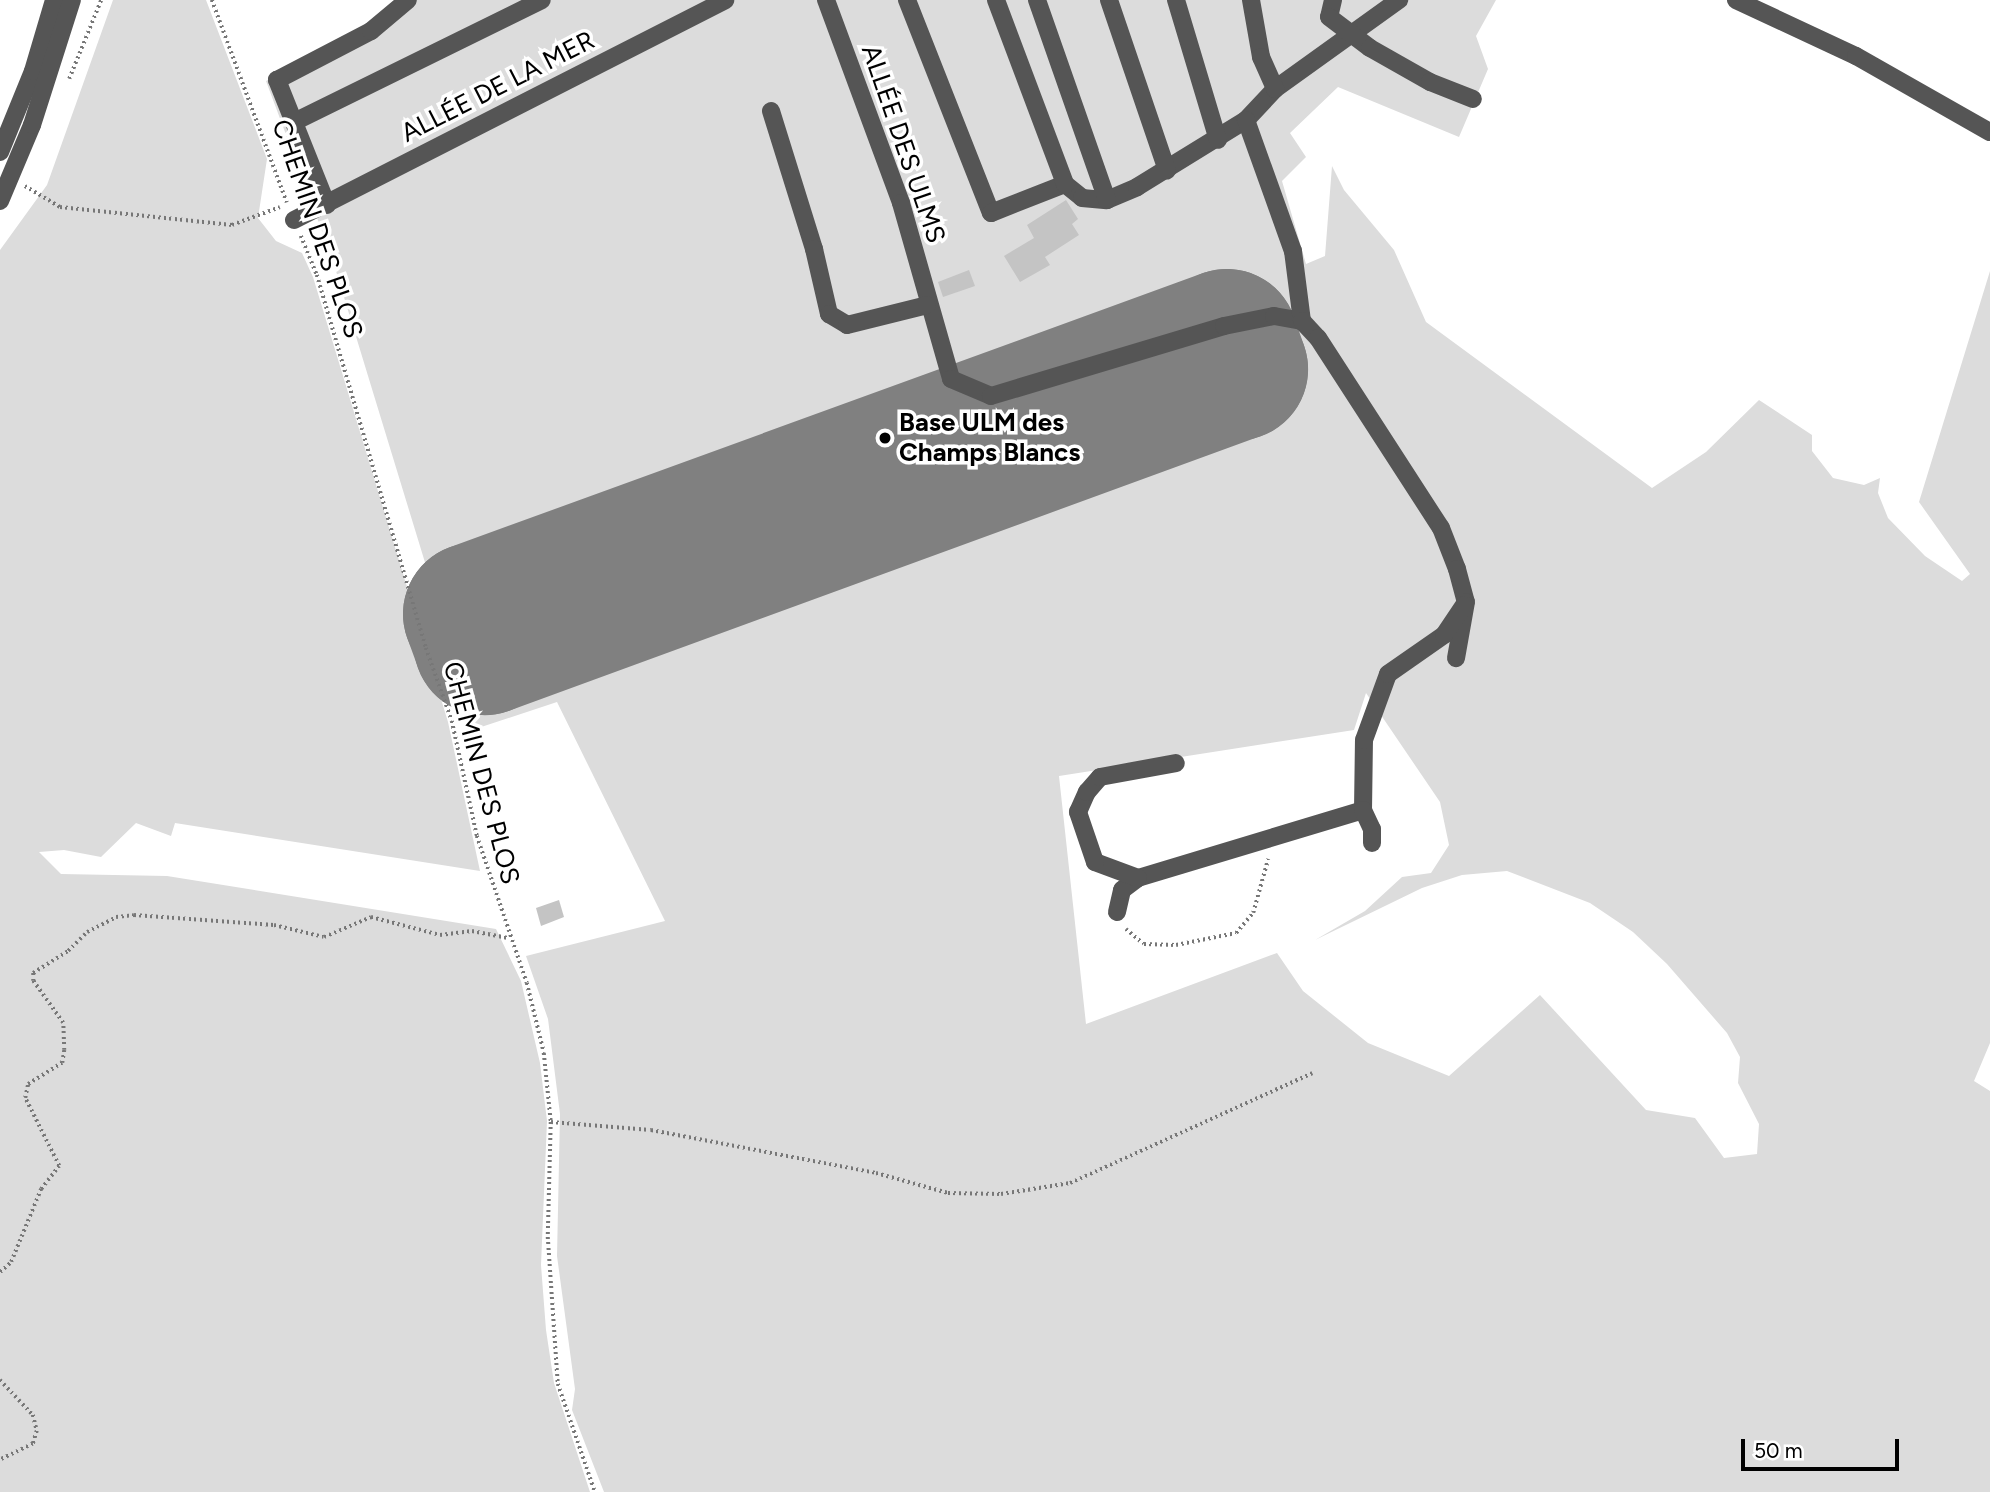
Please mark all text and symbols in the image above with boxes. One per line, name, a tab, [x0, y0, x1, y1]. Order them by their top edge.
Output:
street label: ALLÉE DE LA MER	[396, 25, 600, 149]
street label: ALLÉE DES ULMS	[854, 41, 952, 247]
street label: CHEMIN DES PLOS	[265, 116, 369, 342]
place label: Base ULM des Champs Blancs	[899, 407, 1080, 468]
marker: Base ULM des Champs Blancs	[877, 430, 893, 446]
street label: CHEMIN DES PLOS	[436, 658, 526, 888]
scale bar	[1745, 1426, 1902, 1470]
text: 50 m	[1754, 1438, 1803, 1463]

